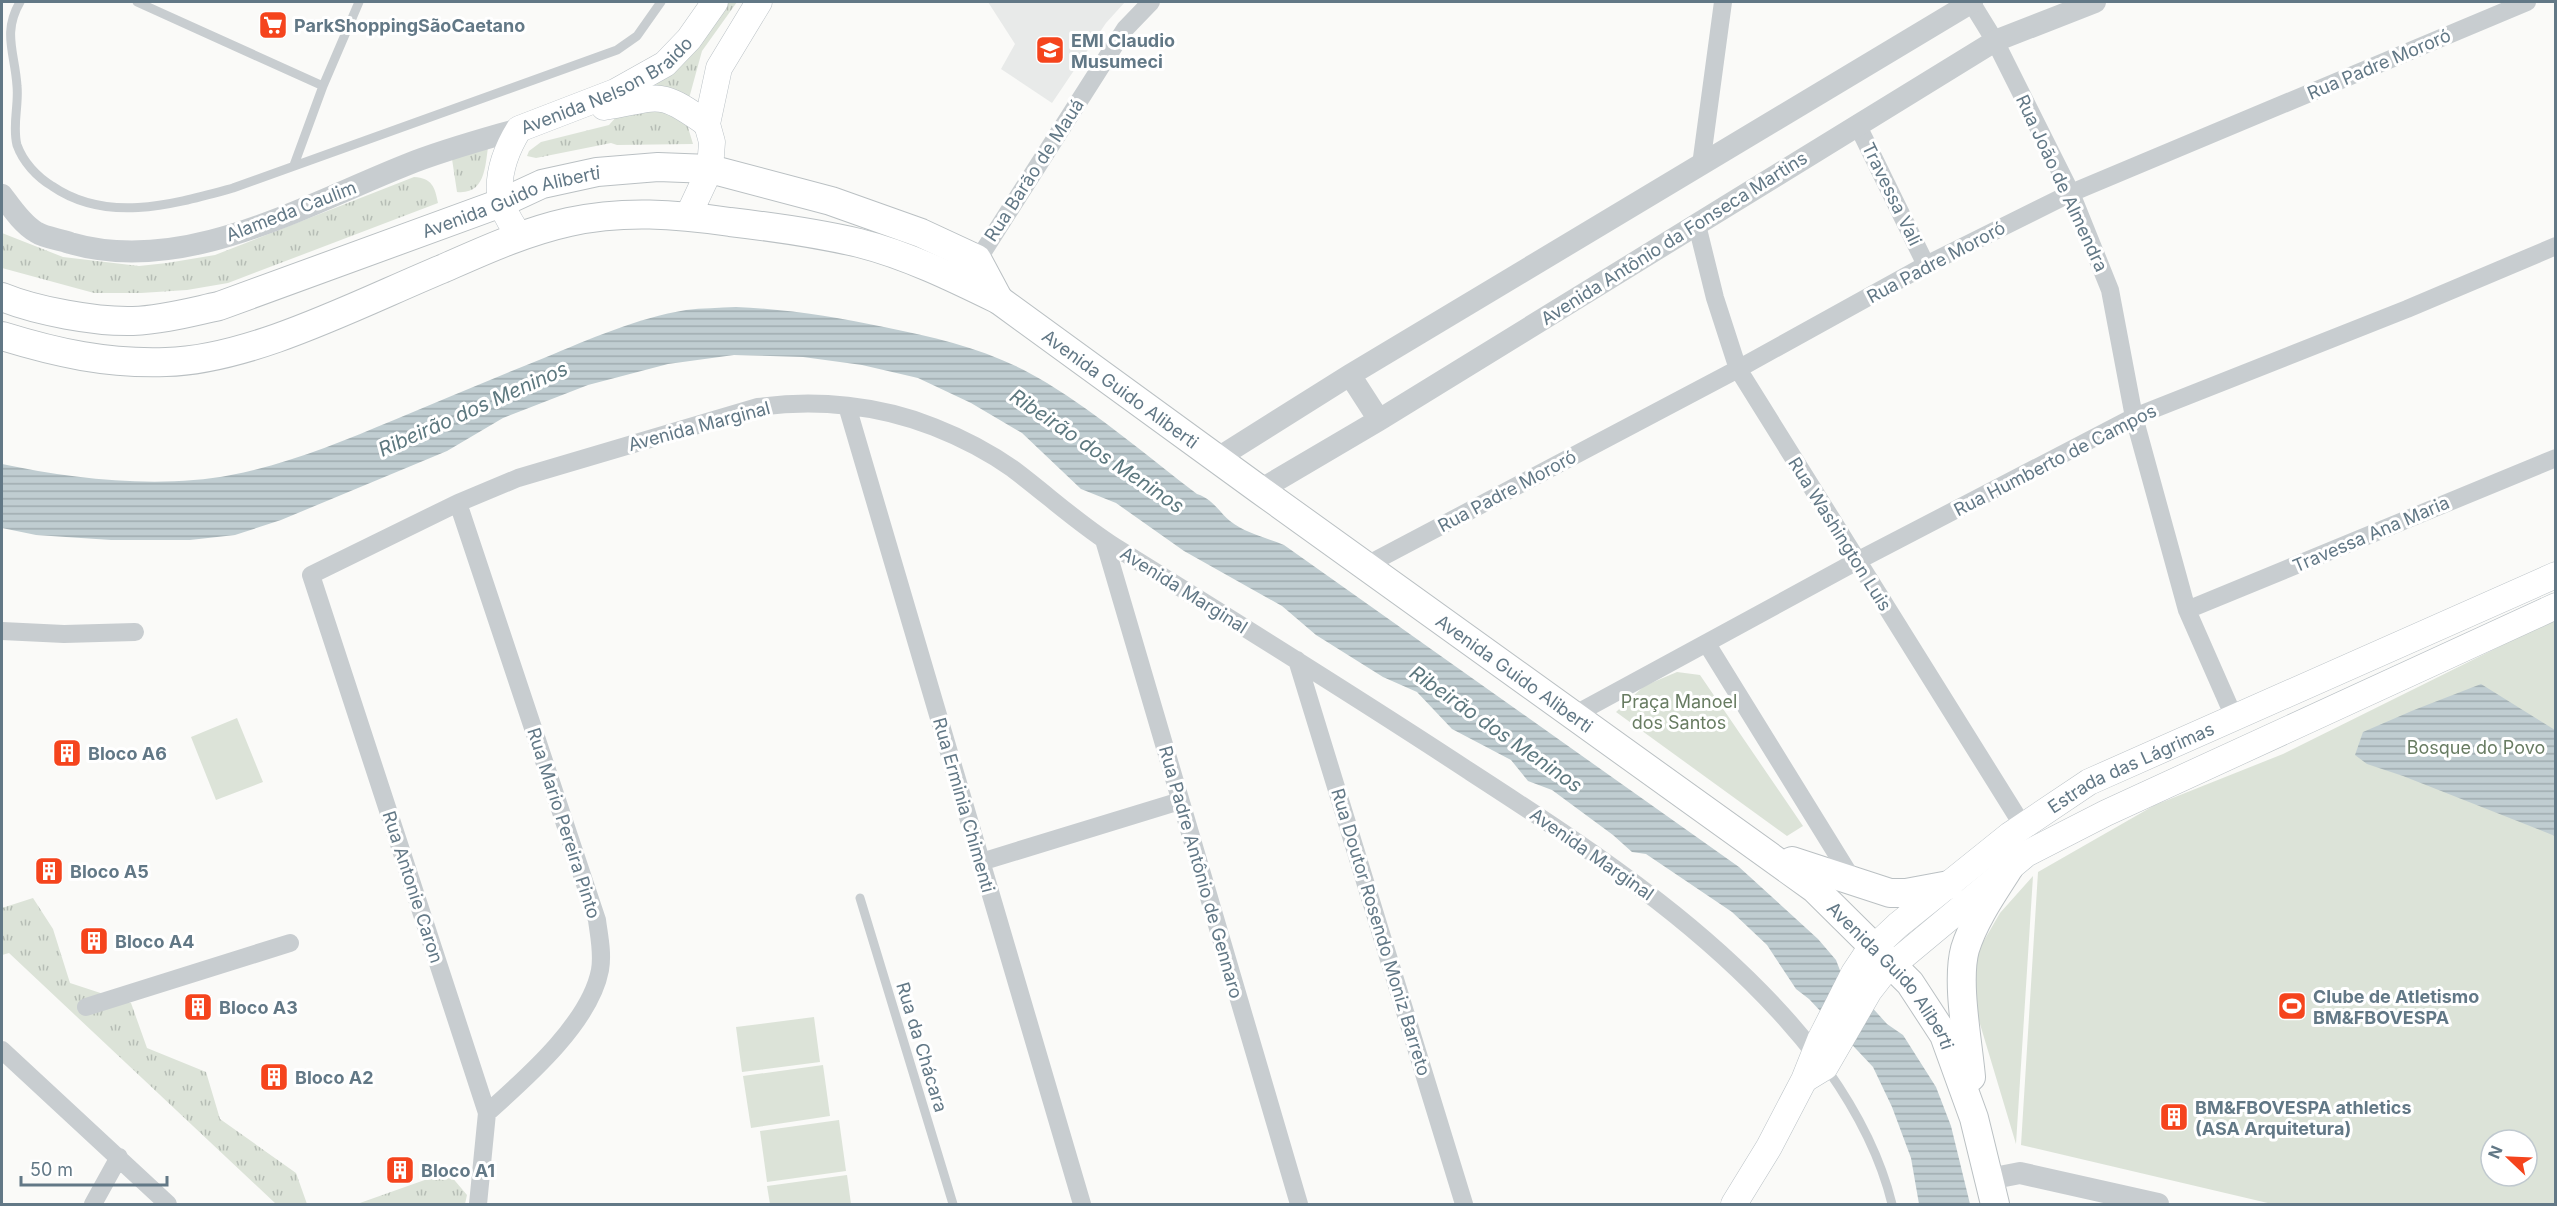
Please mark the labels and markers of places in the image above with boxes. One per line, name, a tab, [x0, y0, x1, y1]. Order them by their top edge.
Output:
supermarket icon: ParkShoppingSãoCaetano	[257, 9, 289, 41]
place label: ParkShoppingSãoCaetano	[294, 15, 525, 36]
place label: EMI Claudio Musumeci	[1071, 30, 1175, 72]
school or university icon: EMI Claudio Musumeci	[1034, 34, 1066, 66]
building icon: Bloco A6	[51, 737, 83, 769]
place label: Bloco A6	[88, 743, 167, 764]
building icon: Bloco A5	[33, 855, 65, 887]
place label: Bloco A5	[70, 861, 149, 882]
building icon: Bloco A4	[78, 925, 110, 957]
place label: Bloco A4	[115, 931, 194, 952]
place label: Clube de Atletismo BM&FBOVESPA	[2313, 986, 2479, 1028]
sports icon: Clube de Atletismo BM&FBOVESPA	[2276, 990, 2308, 1022]
building icon: Bloco A3	[182, 991, 214, 1023]
place label: Bloco A3	[219, 997, 298, 1018]
building icon: Bloco A2	[258, 1061, 290, 1093]
place label: Bloco A2	[295, 1067, 374, 1088]
place label: BM&FBOVESPA athletics (ASA Arquitetura)	[2195, 1097, 2411, 1139]
building icon: BM&FBOVESPA athletics (ASA Arquitetura)	[2158, 1101, 2190, 1133]
building icon: Bloco A1	[384, 1154, 416, 1186]
place label: Bloco A1	[421, 1160, 495, 1181]

